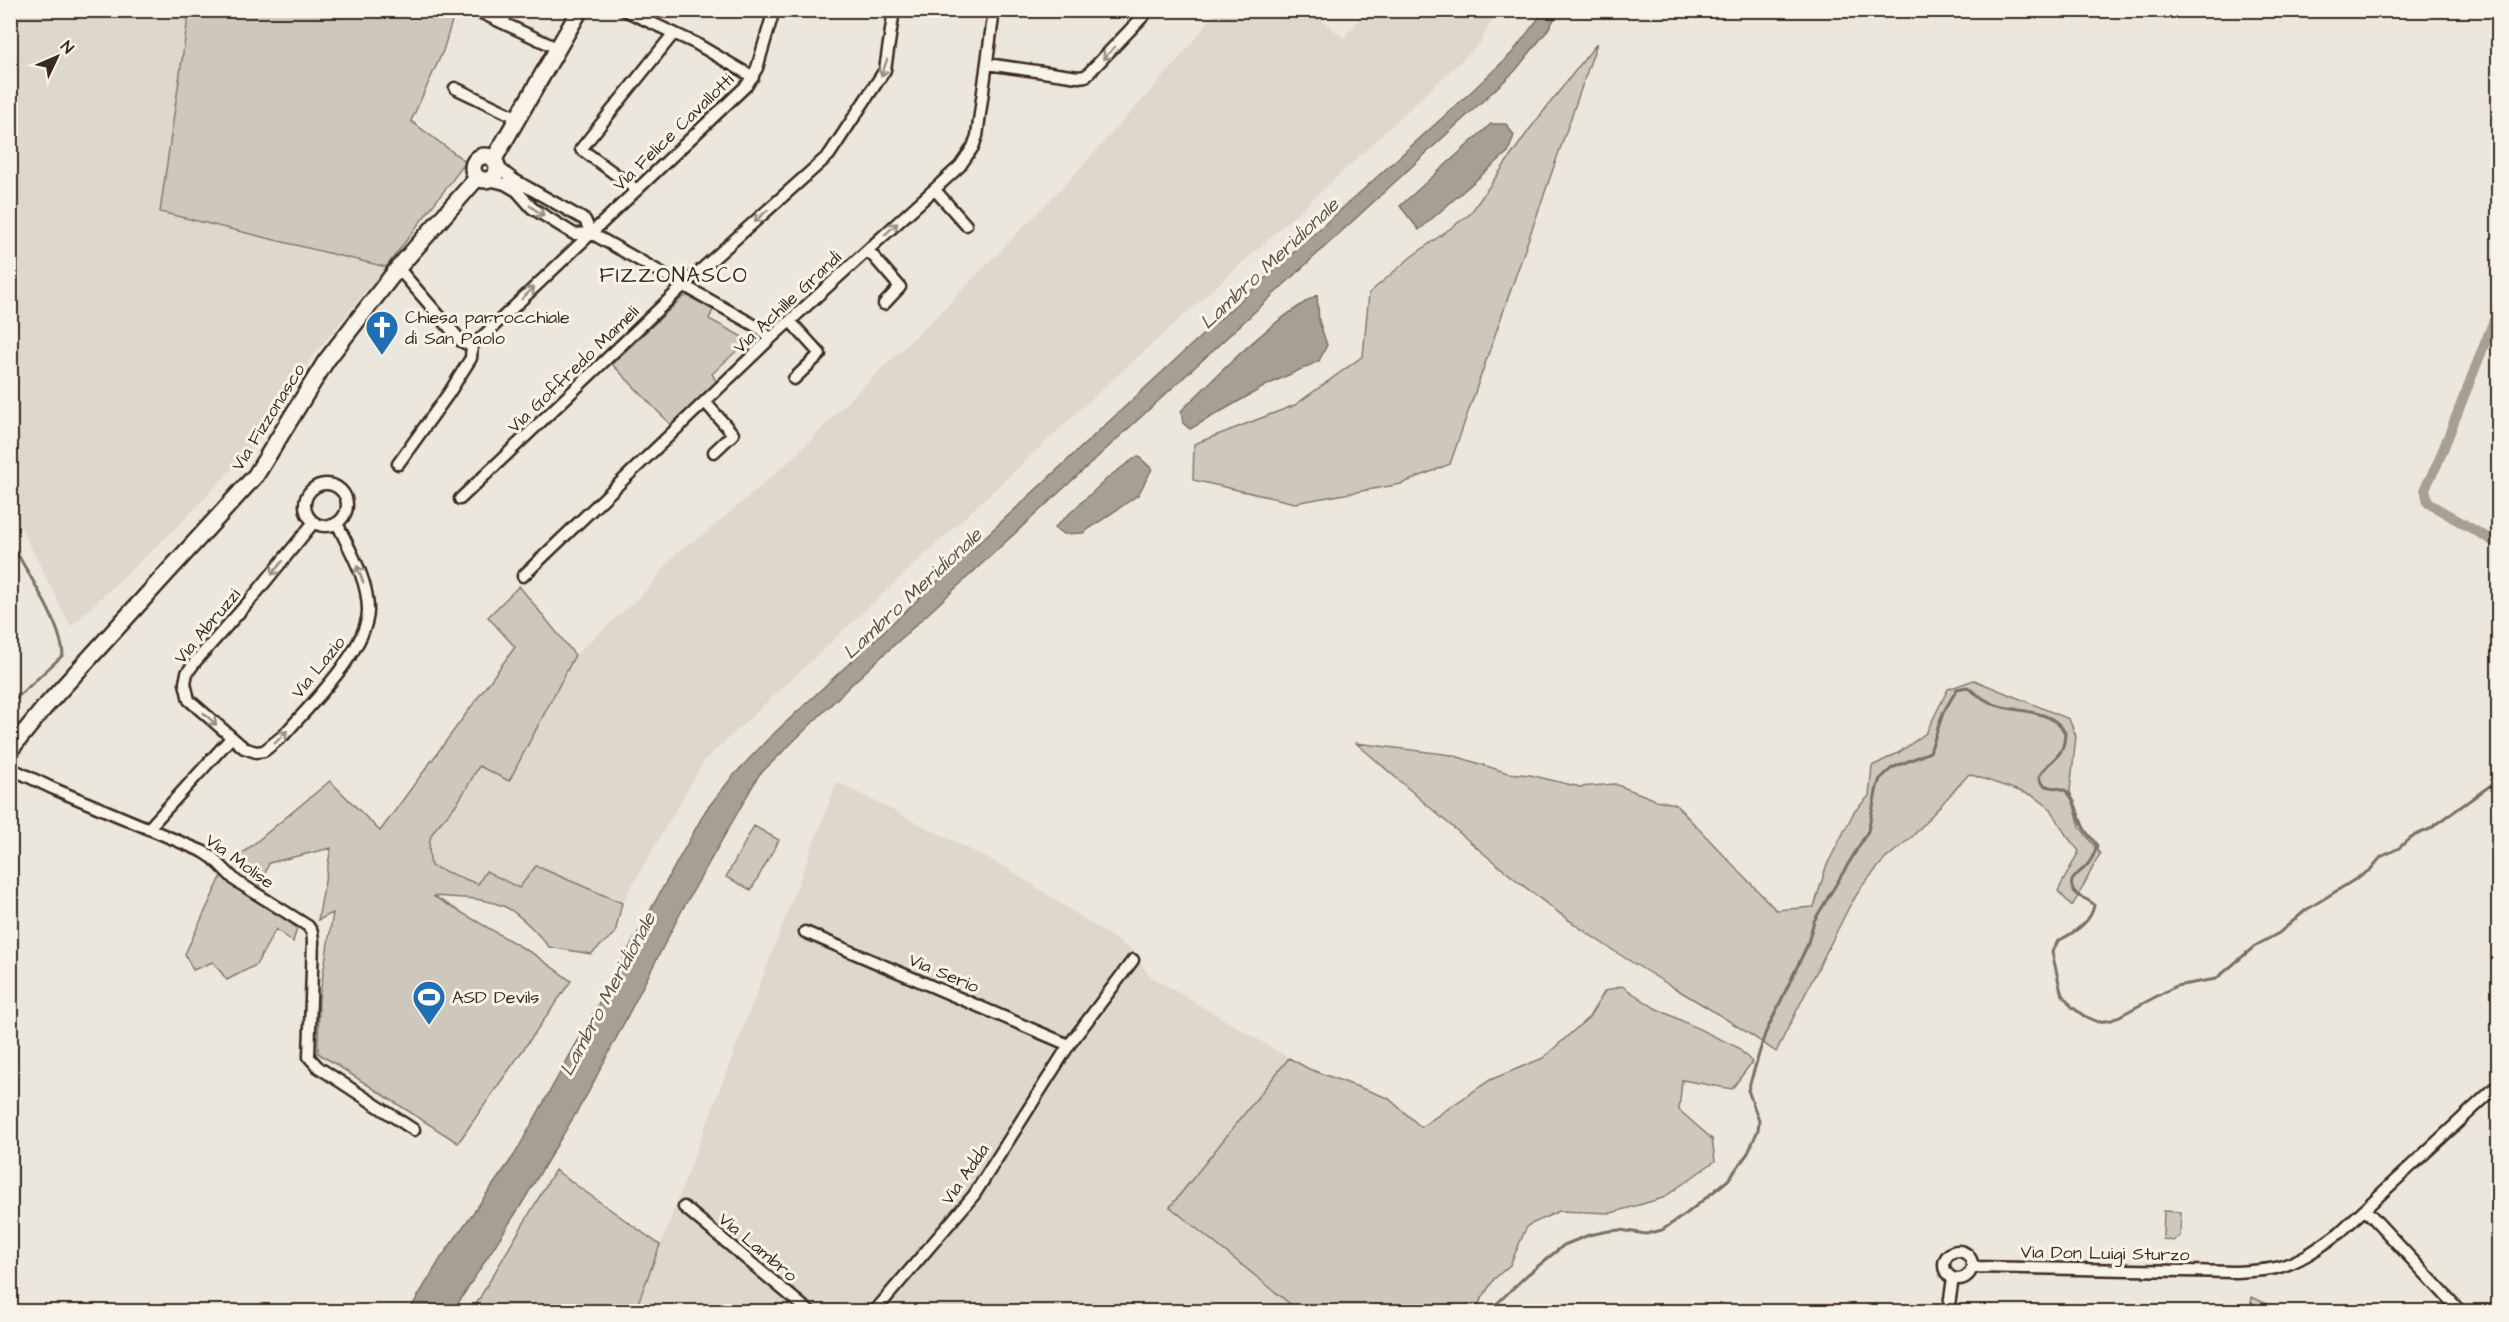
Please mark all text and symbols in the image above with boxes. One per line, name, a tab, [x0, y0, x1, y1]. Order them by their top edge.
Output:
north arrow	[27, 27, 87, 87]
text: N	[56, 36, 78, 59]
one-way arrow	[1102, 45, 1116, 60]
one-way arrow	[878, 58, 889, 77]
street label: Via Felice Cavallotti	[607, 68, 740, 197]
water label: Lambro Meridionale	[1194, 191, 1346, 336]
one-way arrow	[529, 204, 545, 217]
one-way arrow	[754, 209, 769, 223]
one-way arrow	[884, 222, 899, 236]
street label: Via Achille Grandi	[728, 245, 847, 359]
district label: FIZZONASCO	[600, 261, 748, 290]
one-way arrow	[521, 286, 536, 301]
street label: Via Goffredo Mameli	[502, 300, 645, 439]
place label: Chiesa parrocchiale di San Paolo	[405, 305, 570, 351]
church icon: Chiesa parrocchiale di San Paolo	[364, 309, 400, 356]
street label: Via Fizzonasco	[225, 359, 311, 476]
water label: Lambro Meridionale	[837, 521, 989, 666]
one-way arrow	[271, 559, 284, 575]
one-way arrow	[354, 565, 365, 583]
street label: Via Abruzzi	[168, 583, 247, 669]
street label: Via Lazio	[285, 631, 351, 704]
one-way arrow	[203, 712, 218, 726]
one-way arrow	[273, 730, 288, 745]
street label: Via Molise	[200, 828, 280, 895]
water label: Lambro Meridionale	[553, 907, 663, 1081]
street label: Via Serio	[905, 947, 983, 1000]
sports icon: ASD Devils	[411, 979, 447, 1026]
place label: ASD Devils	[452, 985, 539, 1010]
street label: Via Adda	[935, 1139, 996, 1210]
street label: Via Lambro	[713, 1207, 803, 1288]
street label: Via Don Luigi Sturzo	[2020, 1240, 2190, 1268]

